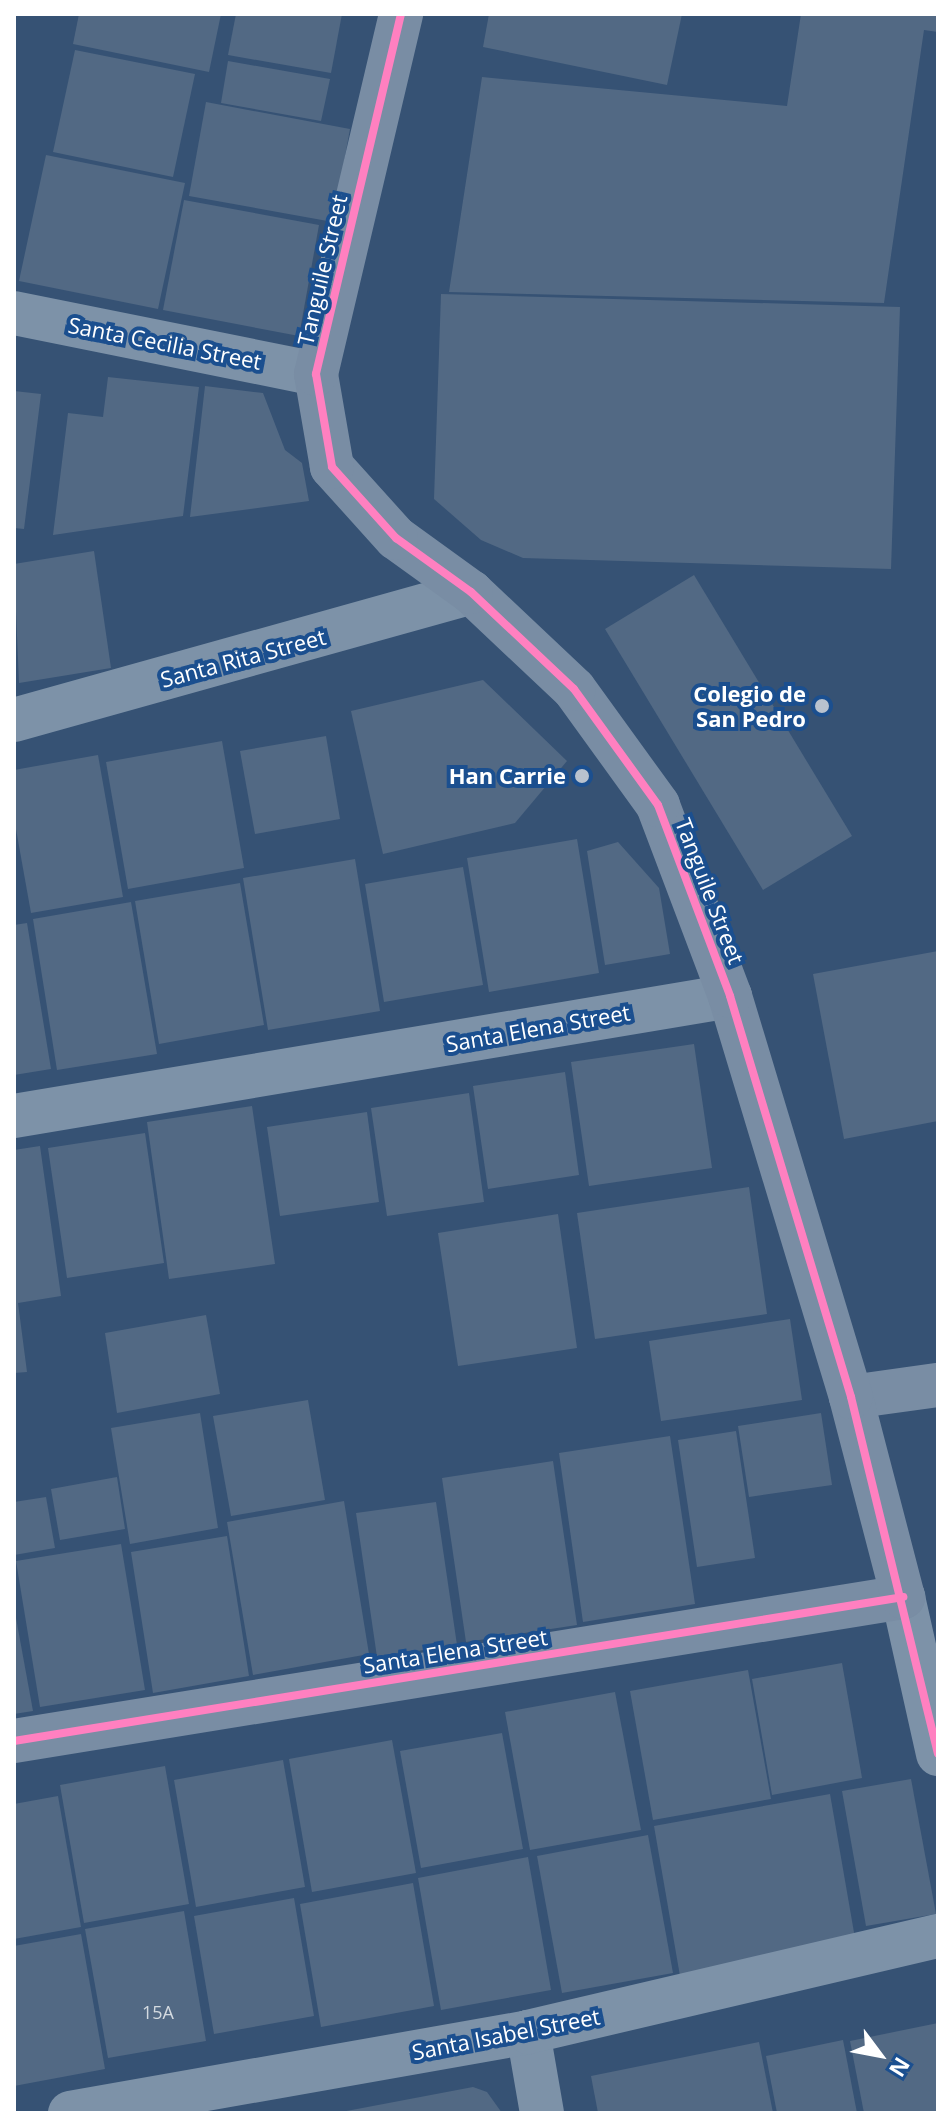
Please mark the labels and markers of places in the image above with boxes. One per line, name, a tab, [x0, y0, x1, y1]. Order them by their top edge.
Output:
place label: Colegio de San Pedro	[693, 680, 806, 732]
marker: Colegio de San Pedro	[813, 697, 831, 715]
place label: Han Carrie	[449, 763, 566, 789]
marker: Han Carrie	[573, 767, 591, 785]

